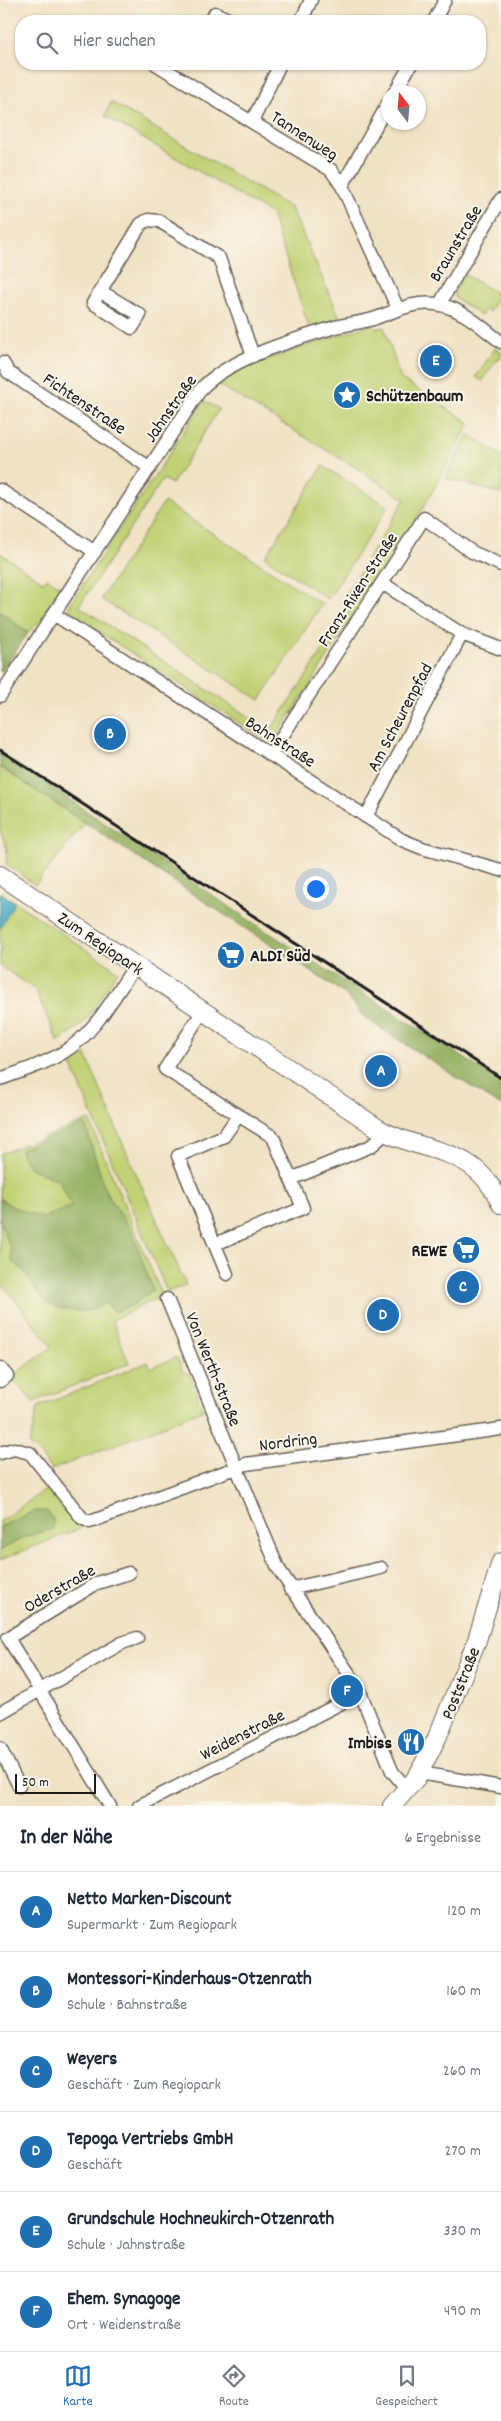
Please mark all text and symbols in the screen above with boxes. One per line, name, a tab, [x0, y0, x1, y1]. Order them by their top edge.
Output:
search box	[15, 15, 486, 70]
icon: search	[33, 29, 61, 57]
text: Hier suchen	[73, 29, 156, 56]
north arrow	[381, 85, 426, 130]
street label: Tannenweg	[265, 106, 342, 168]
street label: Braunstraße	[424, 201, 490, 287]
pin: E	[420, 342, 452, 380]
street label: Fichtenstraße	[37, 368, 130, 442]
street label: Jahnstraße	[140, 371, 205, 448]
place icon: Schützenbaum	[332, 380, 362, 410]
place label: Schützenbaum	[366, 385, 463, 410]
street label: Franz-Rixen-Straße	[313, 528, 406, 652]
street label: Am Scheurenpfad	[362, 659, 440, 777]
street label: Bahnstraße	[240, 711, 320, 775]
pin: B	[94, 715, 126, 753]
your location	[303, 876, 329, 902]
street label: Zum Regiopark	[52, 907, 148, 983]
supermarket icon: ALDI Süd	[216, 940, 246, 970]
place label: ALDI Süd	[250, 945, 310, 970]
pin: A	[365, 1052, 397, 1090]
supermarket icon: REWE	[451, 1235, 481, 1265]
place label: REWE	[412, 1240, 448, 1265]
pin: C	[447, 1268, 479, 1306]
pin: D	[367, 1296, 399, 1334]
street label: Von Werth-Straße	[177, 1309, 246, 1431]
street label: Nordring	[258, 1428, 319, 1459]
street label: Oderstraße	[20, 1560, 101, 1621]
street label: Poststraße	[436, 1644, 488, 1724]
pin: F	[331, 1672, 363, 1710]
street label: Weidenstraße	[196, 1704, 290, 1768]
restaurant icon: Imbiss	[396, 1727, 426, 1757]
place label: Imbiss	[348, 1732, 392, 1757]
scale bar	[15, 1771, 96, 1794]
text: 50 m	[22, 1773, 49, 1793]
text: In der Nähe	[20, 1824, 112, 1854]
text: 6 Ergebnisse	[404, 1827, 481, 1850]
text: Netto Marken-Discount	[67, 1887, 231, 1914]
text: A	[32, 1900, 40, 1923]
text: 120 m	[447, 1900, 481, 1923]
text: Supermarkt · Zum Regiopark	[67, 1914, 237, 1937]
text: Montessori-Kinderhaus-Otzenrath	[67, 1967, 312, 1994]
text: B	[32, 1980, 40, 2003]
text: 160 m	[446, 1980, 481, 2003]
text: Schule · Bahnstraße	[67, 1994, 187, 2017]
text: Weyers	[67, 2047, 117, 2074]
text: C	[32, 2060, 40, 2083]
text: 260 m	[443, 2060, 481, 2083]
text: Geschäft · Zum Regiopark	[67, 2074, 221, 2097]
text: Tepoga Vertriebs GmbH	[67, 2127, 233, 2154]
text: D	[32, 2140, 40, 2163]
text: 270 m	[445, 2140, 481, 2163]
text: Geschäft	[67, 2154, 122, 2177]
text: Grundschule Hochneukirch-Otzenrath	[67, 2207, 334, 2234]
text: E	[32, 2220, 40, 2243]
text: 330 m	[443, 2220, 481, 2243]
text: Schule · Jahnstraße	[67, 2234, 185, 2257]
text: Ehem. Synagoge	[67, 2287, 180, 2314]
text: F	[32, 2300, 40, 2323]
text: 490 m	[444, 2300, 481, 2323]
text: Ort · Weidenstraße	[67, 2314, 181, 2337]
tab: Karte	[63, 2362, 93, 2412]
tab: Route	[219, 2362, 249, 2412]
tab: Gespeichert	[375, 2362, 438, 2412]

